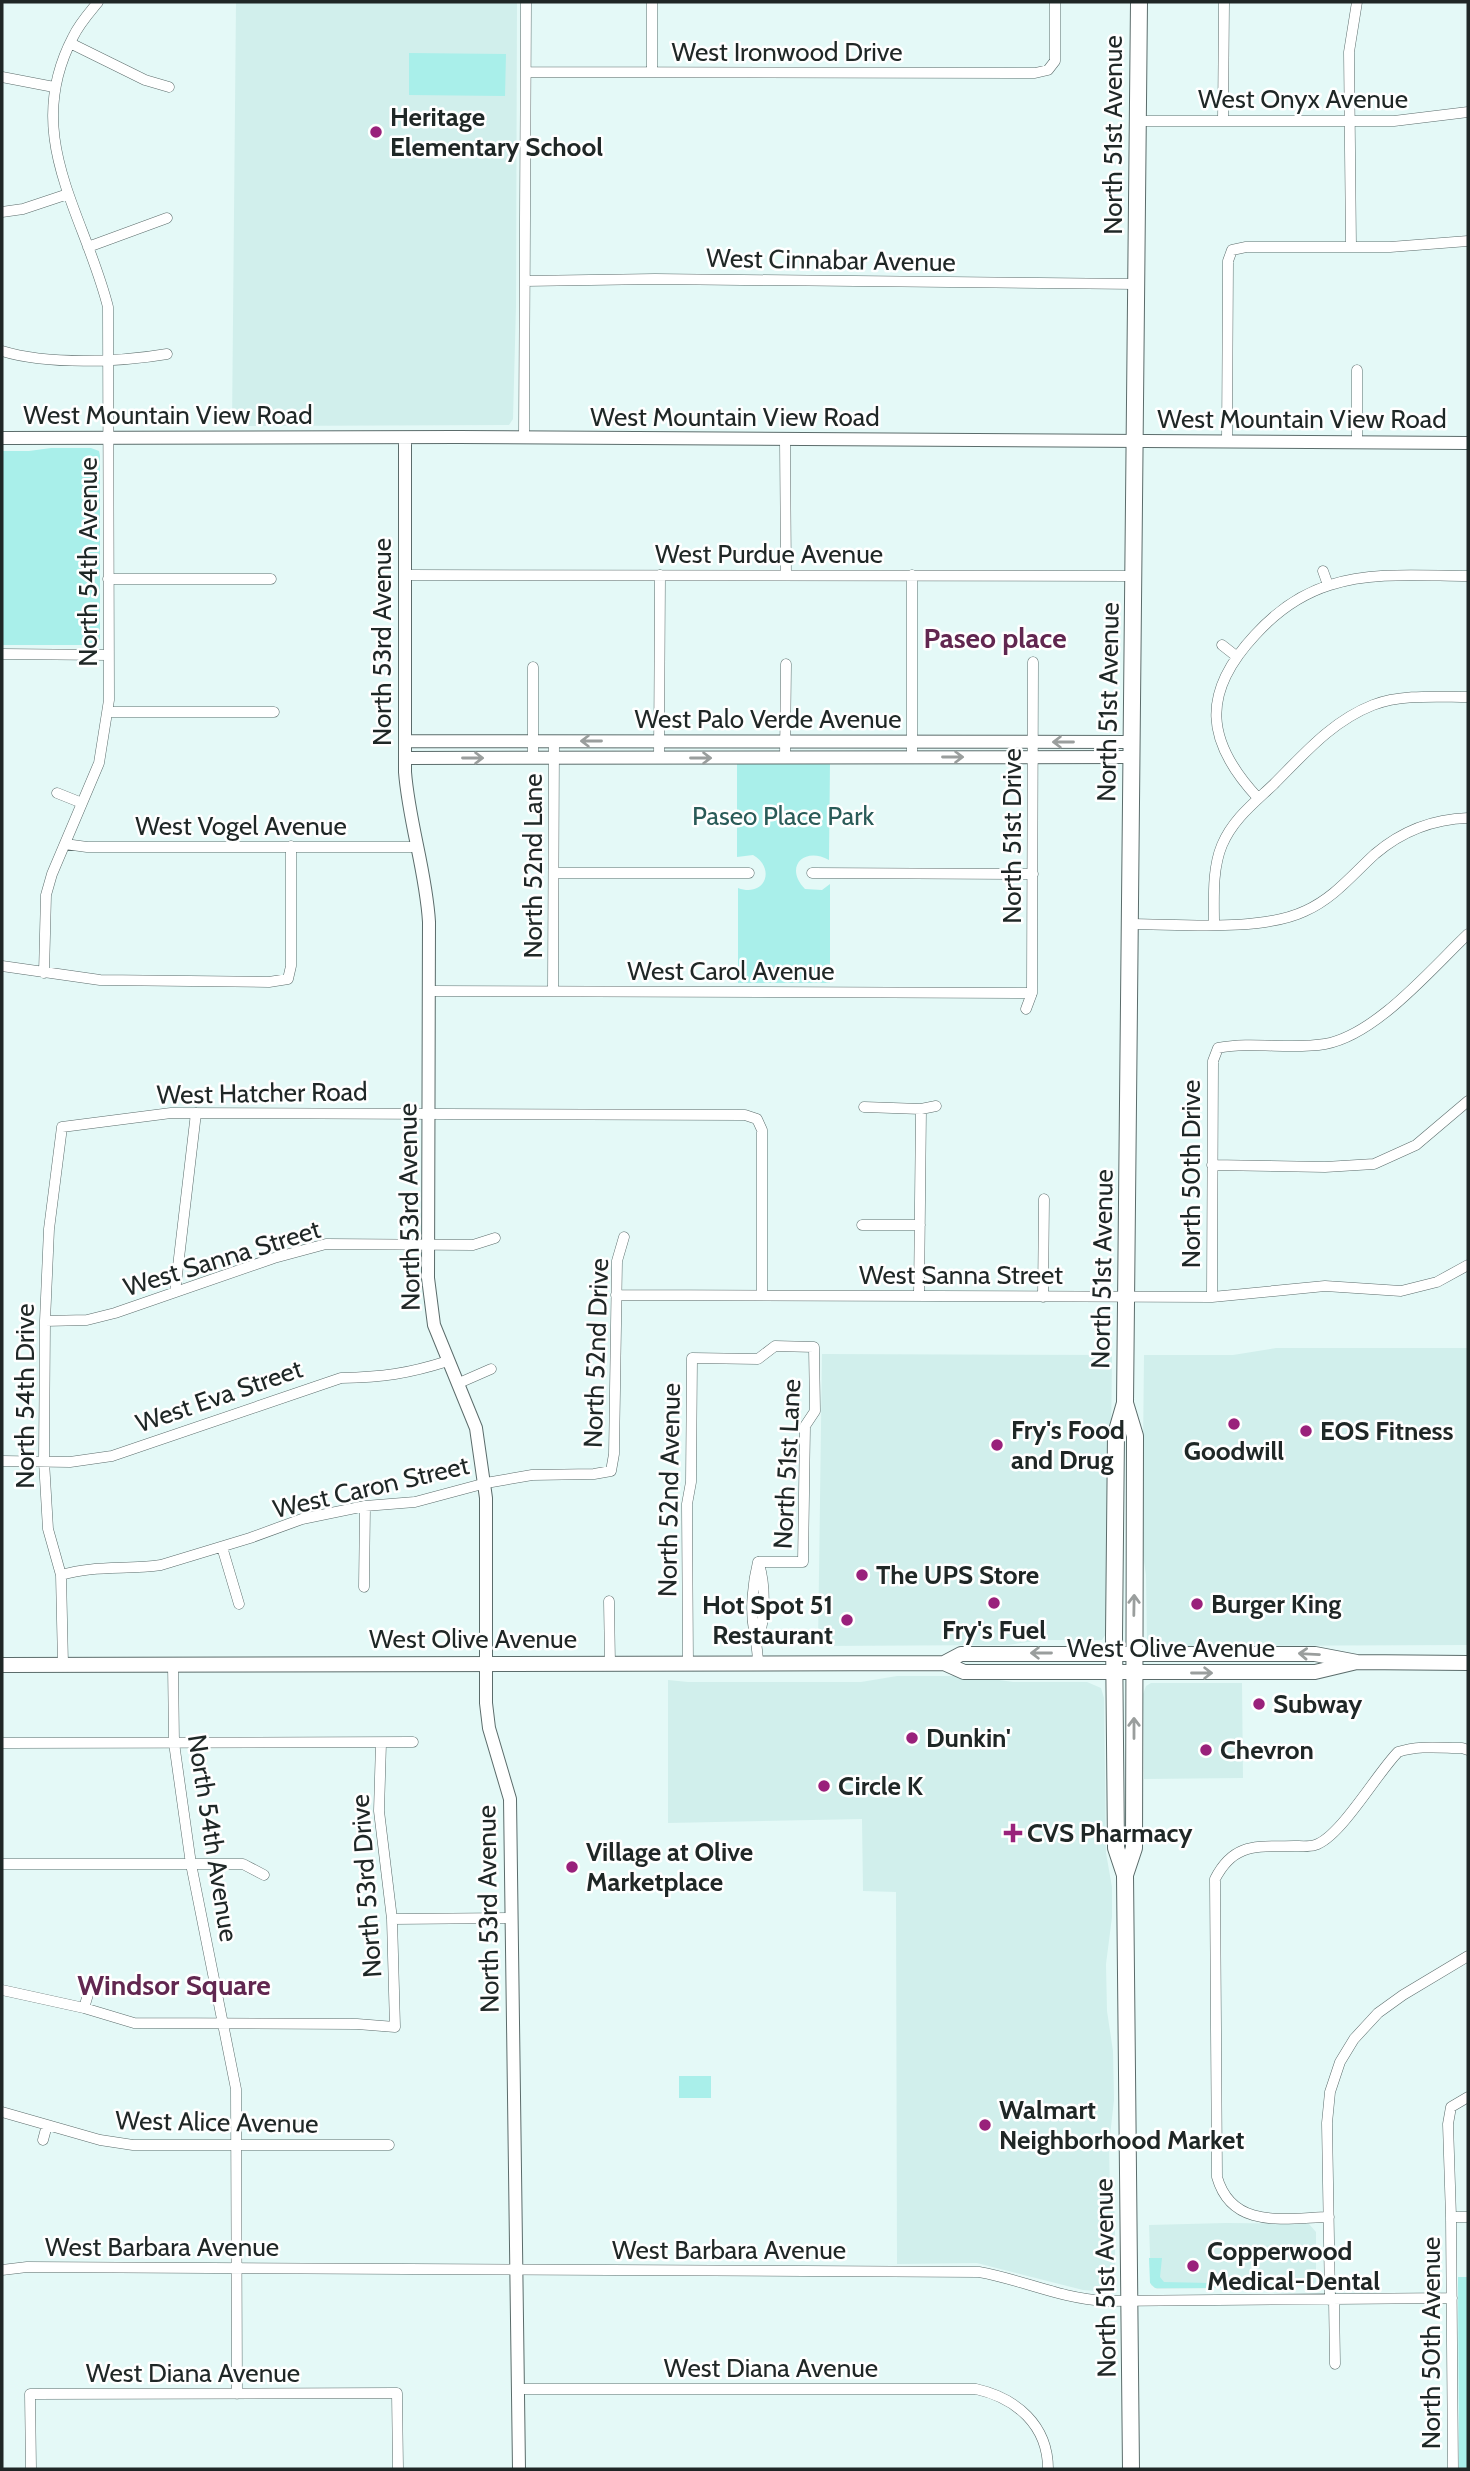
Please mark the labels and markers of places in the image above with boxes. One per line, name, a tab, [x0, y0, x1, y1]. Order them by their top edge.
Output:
place label: Heritage Elementary School	[390, 101, 603, 163]
marker: Heritage Elementary School	[368, 124, 384, 140]
place label: Fry's Food and Drug	[1011, 1414, 1125, 1476]
place label: EOS Fitness	[1320, 1415, 1454, 1447]
marker: Goodwill	[1226, 1416, 1242, 1432]
marker: EOS Fitness	[1298, 1423, 1314, 1439]
place label: Goodwill	[1184, 1435, 1284, 1467]
marker: Fry's Food and Drug	[989, 1437, 1005, 1453]
place label: The UPS Store	[876, 1559, 1039, 1591]
marker: The UPS Store	[854, 1567, 870, 1583]
place label: Burger King	[1211, 1588, 1341, 1620]
place label: Hot Spot 51 Restaurant	[702, 1589, 833, 1651]
marker: Fry's Fuel	[986, 1595, 1002, 1611]
marker: Burger King	[1189, 1596, 1205, 1612]
marker: Hot Spot 51 Restaurant	[839, 1612, 855, 1628]
place label: Fry's Fuel	[942, 1614, 1046, 1646]
place label: Subway	[1273, 1688, 1362, 1720]
marker: Subway	[1251, 1696, 1267, 1712]
place label: Dunkin'	[926, 1722, 1011, 1754]
marker: Dunkin'	[904, 1730, 920, 1746]
place label: Chevron	[1220, 1734, 1314, 1766]
marker: Chevron	[1198, 1742, 1214, 1758]
place label: Circle K	[838, 1770, 924, 1802]
marker: Circle K	[816, 1778, 832, 1794]
place label: CVS Pharmacy	[1027, 1817, 1192, 1849]
marker: CVS Pharmacy	[1005, 1825, 1021, 1841]
place label: Village at Olive Marketplace	[586, 1836, 753, 1898]
marker: Village at Olive Marketplace	[564, 1859, 580, 1875]
place label: Walmart Neighborhood Market	[999, 2094, 1244, 2156]
marker: Walmart Neighborhood Market	[977, 2117, 993, 2133]
place label: Copperwood Medical-Dental	[1207, 2235, 1380, 2297]
marker: Copperwood Medical-Dental	[1185, 2258, 1201, 2274]

